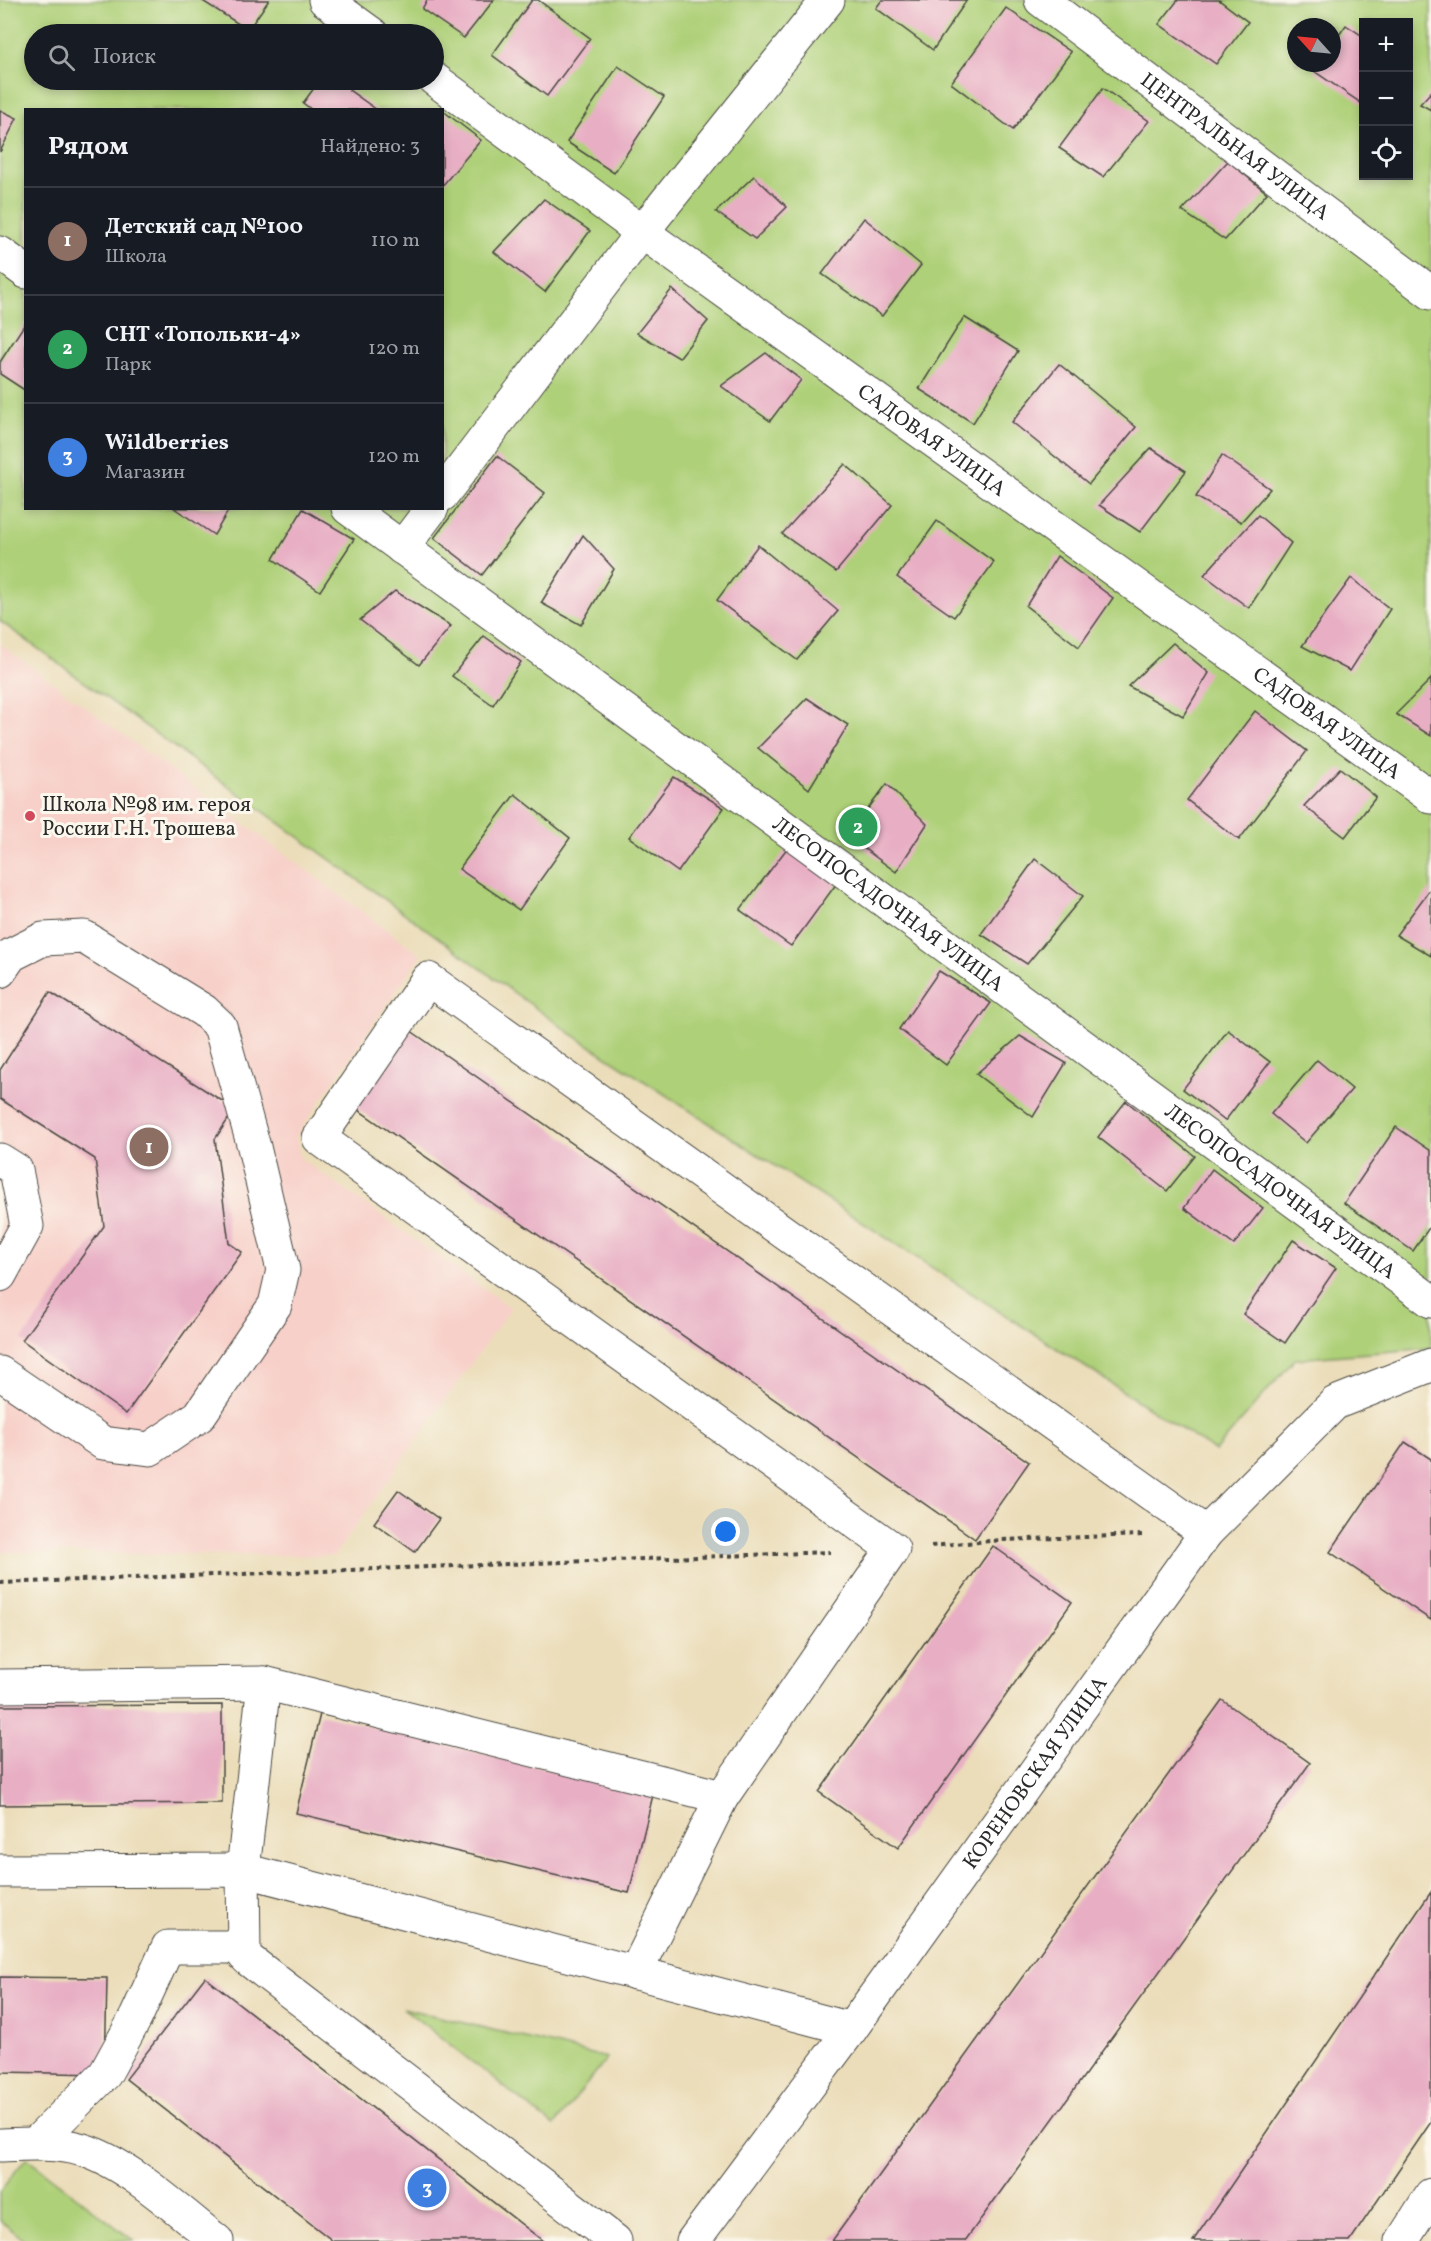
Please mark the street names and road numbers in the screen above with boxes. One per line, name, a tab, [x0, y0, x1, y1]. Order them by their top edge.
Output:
street label: ЦЕНТРАЛЬНАЯ УЛИЦА	[1134, 66, 1335, 228]
street label: САДОВАЯ УЛИЦА	[851, 378, 1012, 504]
street label: САДОВАЯ УЛИЦА	[1246, 661, 1407, 787]
street label: ЛЕСОПОСАДОЧНАЯ УЛИЦА	[766, 810, 1010, 1000]
street label: ЛЕСОПОСАДОЧНАЯ УЛИЦА	[1158, 1098, 1402, 1287]
street label: КОРЕНОВСКАЯ УЛИЦА	[957, 1671, 1115, 1876]

